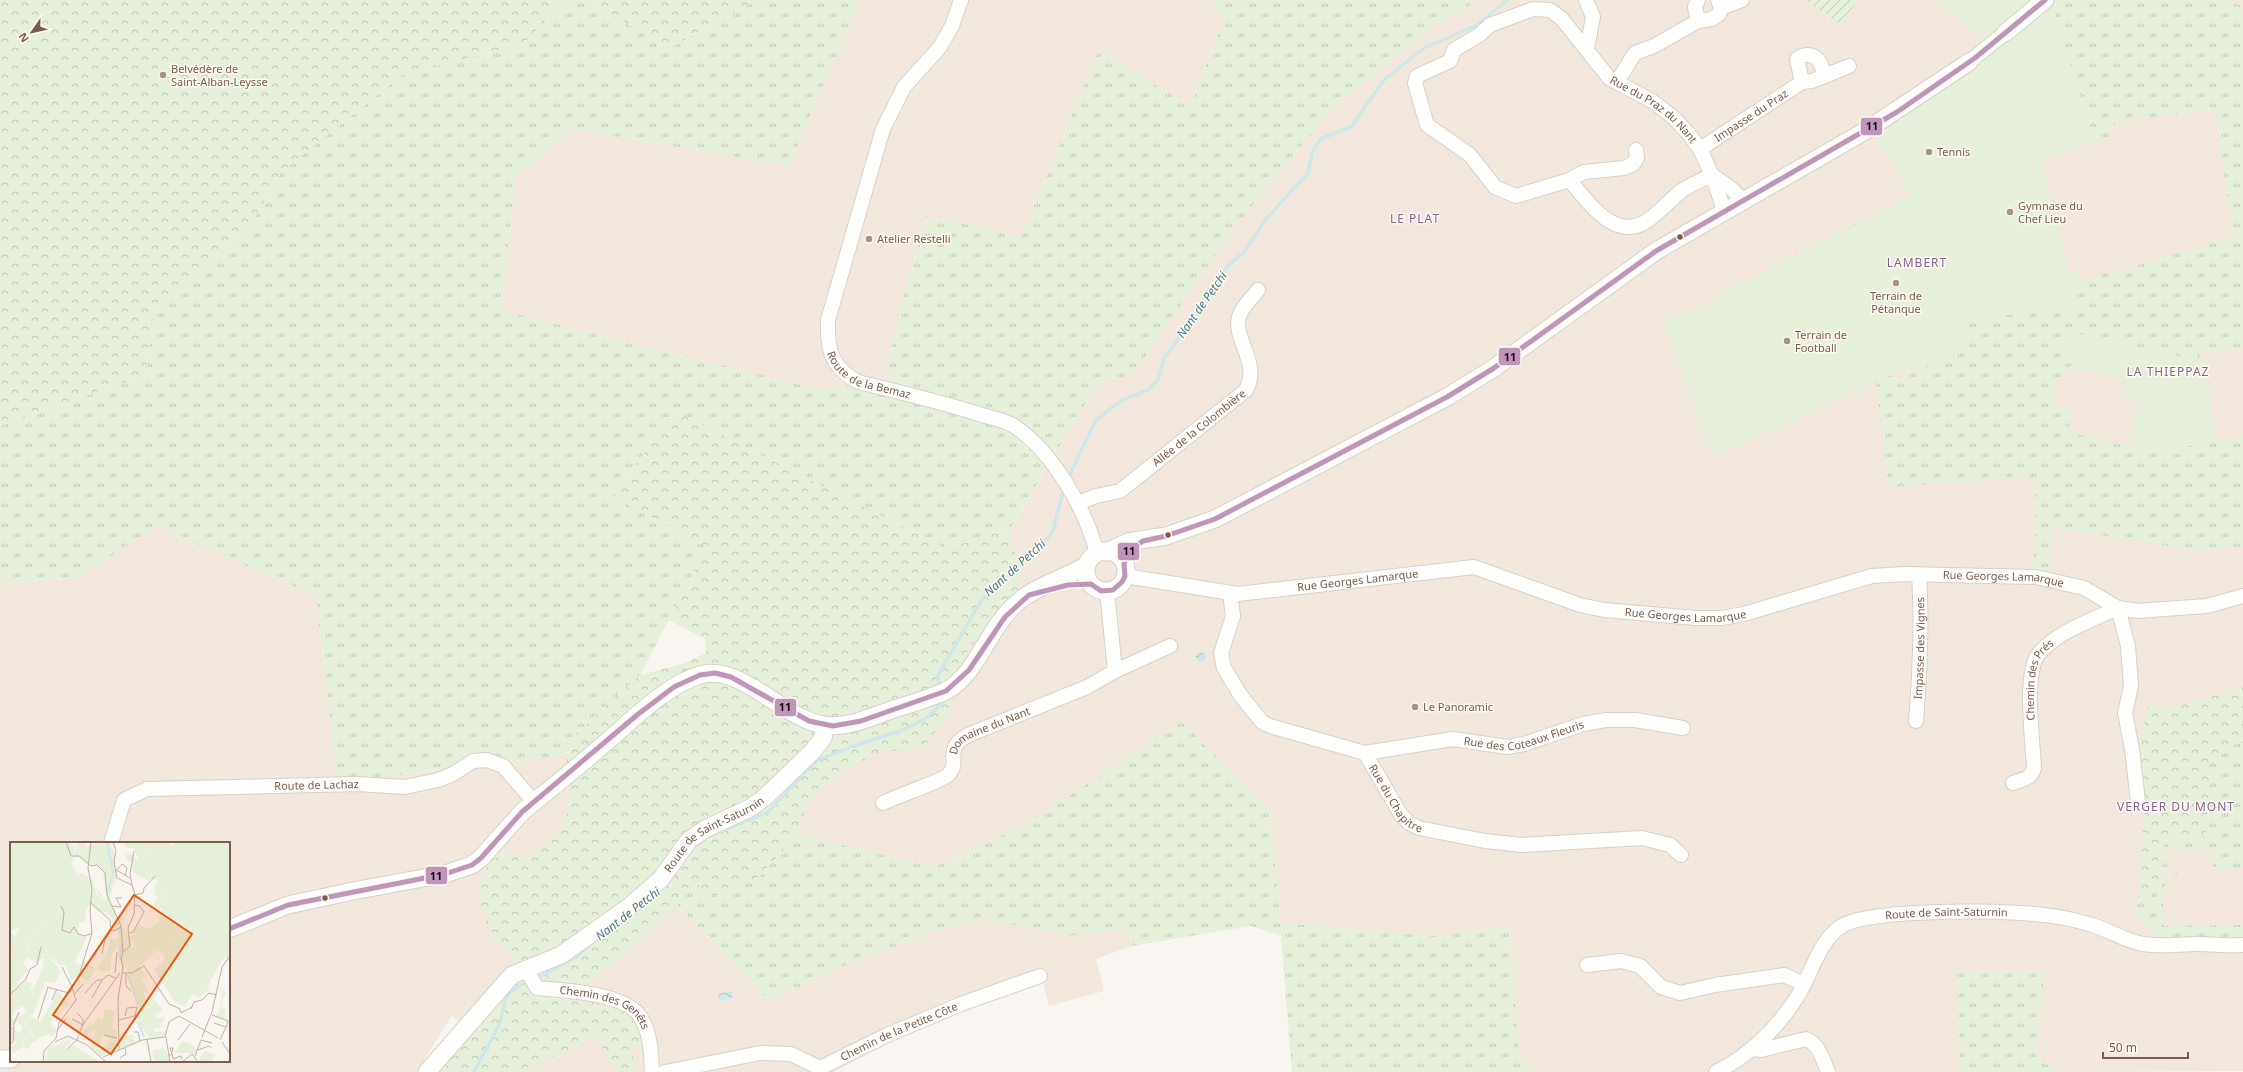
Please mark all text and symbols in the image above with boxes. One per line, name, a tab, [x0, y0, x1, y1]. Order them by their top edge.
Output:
north arrow	[12, 12, 52, 52]
text: N	[15, 30, 32, 46]
place label: Belvédère de Saint-Alban-Leysse	[171, 61, 268, 89]
marker: Belvédère de Saint-Alban-Leysse	[158, 70, 168, 80]
street label: Rue du Praz du Nant	[1608, 72, 1701, 146]
street label: Impasse du Praz	[1711, 85, 1791, 145]
line badge: 11	[1860, 117, 1883, 136]
text: 11	[1866, 118, 1878, 133]
place label: Tennis	[1937, 144, 1970, 159]
marker: Tennis	[1924, 147, 1934, 157]
place label: Gymnase du Chef Lieu	[2018, 198, 2083, 226]
marker: Gymnase du Chef Lieu	[2005, 207, 2015, 217]
district label: LE PLAT	[1390, 210, 1440, 227]
place label: Atelier Restelli	[877, 231, 951, 246]
unlabelled marker	[1675, 232, 1685, 242]
marker: Atelier Restelli	[864, 234, 874, 244]
district label: LAMBERT	[1887, 254, 1947, 271]
water label: Nant de Petchi	[1172, 267, 1231, 341]
marker: Terrain de Pétanque	[1891, 278, 1901, 288]
place label: Terrain de Pétanque	[1870, 288, 1922, 316]
place label: Terrain de Football	[1795, 327, 1847, 355]
marker: Terrain de Football	[1782, 336, 1792, 346]
line badge: 11	[1498, 347, 1521, 366]
street label: Route de la Bemaz	[824, 349, 913, 402]
text: 11	[1504, 349, 1516, 364]
district label: LA THIEPPAZ	[2127, 363, 2209, 380]
street label: Allée de la Colombière	[1149, 385, 1248, 469]
unlabelled marker	[1163, 530, 1173, 540]
water label: Nant de Petchi	[980, 535, 1050, 600]
line badge: 11	[1117, 542, 1140, 561]
text: 11	[1123, 543, 1135, 558]
street label: Rue Georges Lamarque	[1296, 565, 1419, 594]
street label: Rue Georges Lamarque	[1943, 567, 2066, 590]
street label: Impasse des Vignes	[1910, 597, 1927, 700]
street label: Rue Georges Lamarque	[1624, 604, 1747, 625]
street label: Chemin des Prés	[2022, 635, 2056, 721]
line badge: 11	[774, 698, 797, 717]
text: 11	[779, 699, 791, 714]
place label: Le Panoramic	[1423, 699, 1493, 714]
marker: Le Panoramic	[1410, 702, 1420, 712]
street label: Domaine du Nant	[945, 703, 1032, 756]
street label: Rue des Coteaux Fleuris	[1463, 716, 1586, 754]
street label: Rue du Chapitre	[1366, 761, 1424, 835]
street label: Route de Lachaz	[274, 776, 359, 793]
street label: Route de Saint-Saturnin	[660, 792, 767, 875]
district label: VERGER DU MONT	[2117, 798, 2235, 815]
inset map	[10, 842, 230, 1062]
line badge: 11	[425, 866, 448, 885]
text: 11	[430, 868, 442, 883]
water label: Nant de Petchi	[592, 882, 664, 944]
unlabelled marker	[320, 893, 330, 903]
street label: Route de Saint-Saturnin	[1884, 904, 2008, 922]
street label: Chemin des Genêts	[559, 982, 654, 1031]
street label: Chemin de la Petite Côte	[837, 998, 960, 1064]
scale bar	[2103, 1034, 2188, 1060]
text: 50 m	[2109, 1039, 2137, 1056]

